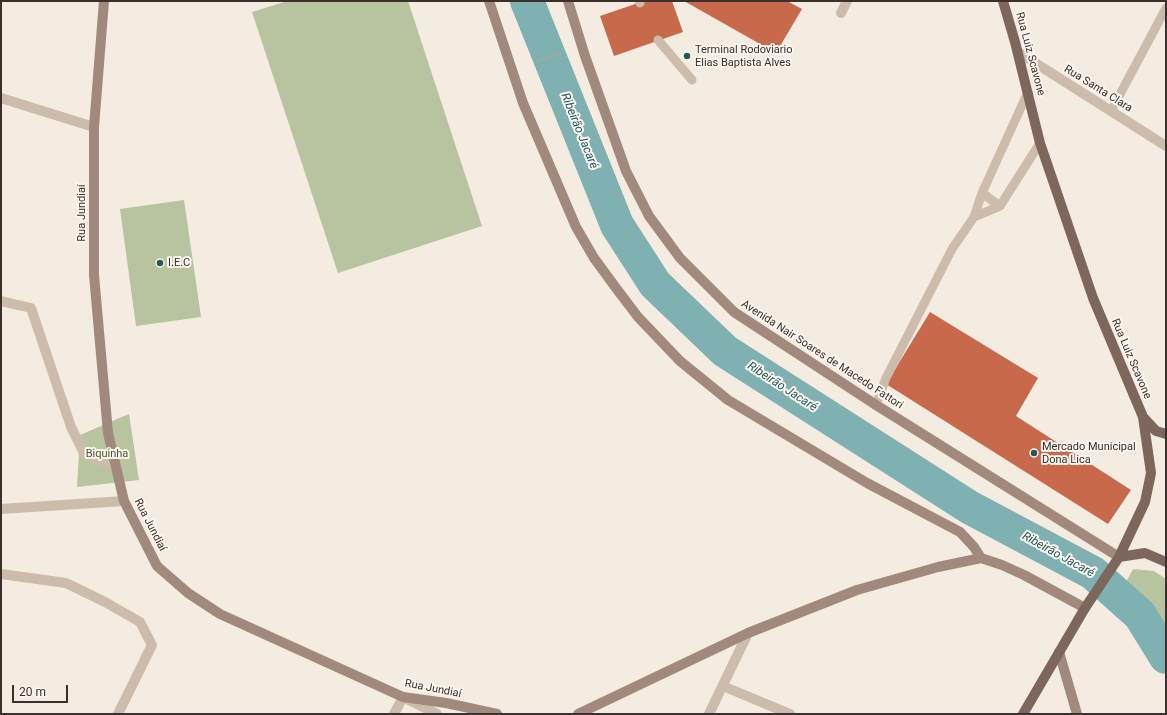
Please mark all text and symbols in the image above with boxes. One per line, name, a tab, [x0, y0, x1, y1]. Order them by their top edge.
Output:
street label: Rua Luiz Scavone	[1013, 11, 1047, 97]
place label: Terminal Rodoviario Elias Baptista Alves	[695, 43, 792, 69]
marker: Terminal Rodoviario Elias Baptista Alves	[682, 51, 692, 61]
street label: Rua Santa Clara	[1062, 63, 1134, 115]
water label: Ribeirão Jacaré	[557, 91, 601, 171]
street label: Rua Jundiaí	[75, 184, 89, 242]
place label: I.E.C	[168, 256, 190, 270]
marker: I.E.C	[155, 258, 165, 268]
street label: Avenida Nair Soares de Macedo Fattori	[739, 298, 905, 412]
street label: Rua Luiz Scavone	[1108, 317, 1154, 401]
water label: Ribeirão Jacaré	[744, 359, 820, 415]
place label: Mercado Municipal Dona Lica	[1042, 440, 1136, 466]
park label: Biquinha	[86, 447, 128, 461]
marker: Mercado Municipal Dona Lica	[1029, 448, 1039, 458]
street label: Rua Jundiaí	[131, 496, 169, 554]
water label: Ribeirão Jacaré	[1019, 529, 1097, 581]
scale bar	[14, 677, 70, 703]
street label: Rua Jundiaí	[404, 677, 462, 701]
text: 20 m	[19, 685, 46, 699]

